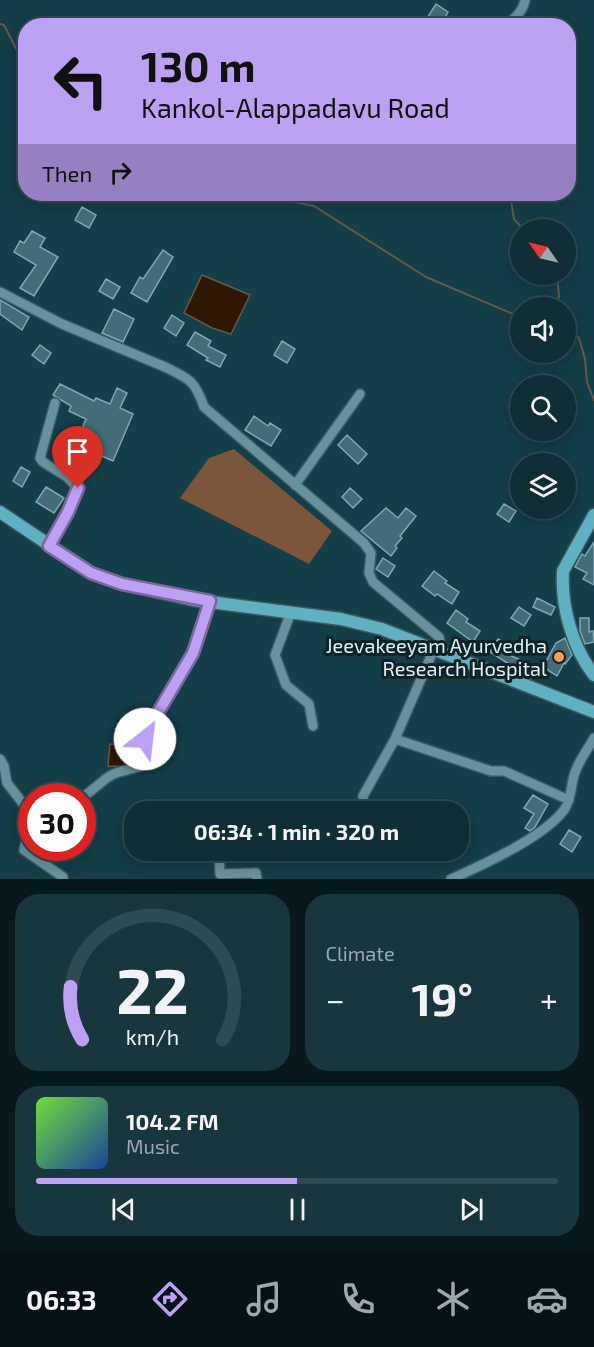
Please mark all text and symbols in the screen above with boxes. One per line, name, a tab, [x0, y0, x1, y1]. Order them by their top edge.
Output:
text: 130 m	[141, 40, 256, 90]
icon: left	[42, 42, 120, 120]
text: Kankol-Alappadavu Road	[141, 91, 450, 123]
icon: right	[104, 156, 137, 189]
text: Then	[42, 160, 92, 186]
north arrow	[510, 219, 576, 285]
map controls	[510, 219, 576, 519]
button: sound	[510, 297, 576, 363]
button: search	[510, 375, 576, 441]
pin	[52, 426, 103, 488]
icon: arrive	[61, 435, 94, 468]
button: layers	[510, 453, 576, 519]
place label: Jeevakeeyam Ayurvedha Research Hospital	[326, 633, 547, 680]
marker: Jeevakeeyam Ayurvedha Research Hospital	[552, 650, 566, 664]
position arrow	[113, 707, 177, 771]
speed limit sign: 30	[18, 783, 96, 861]
text: 06:34 · 1 min · 320 m	[194, 818, 399, 844]
text: Climate	[326, 941, 395, 965]
text: 22	[116, 952, 188, 1027]
text: 19°	[412, 971, 473, 1025]
text: −	[326, 979, 345, 1019]
text: +	[540, 979, 558, 1019]
text: km/h	[126, 1024, 179, 1049]
text: 104.2 FM	[126, 1108, 219, 1134]
text: Music	[126, 1134, 180, 1158]
icon: previous	[107, 1193, 140, 1226]
icon: pause	[281, 1193, 314, 1226]
icon: next	[455, 1193, 488, 1226]
icon: directions	[149, 1278, 191, 1320]
icon: music	[243, 1278, 285, 1320]
icon: phone	[337, 1278, 379, 1320]
icon: climate	[432, 1278, 474, 1320]
icon: car	[526, 1278, 568, 1320]
text: 06:33	[26, 1283, 97, 1315]

